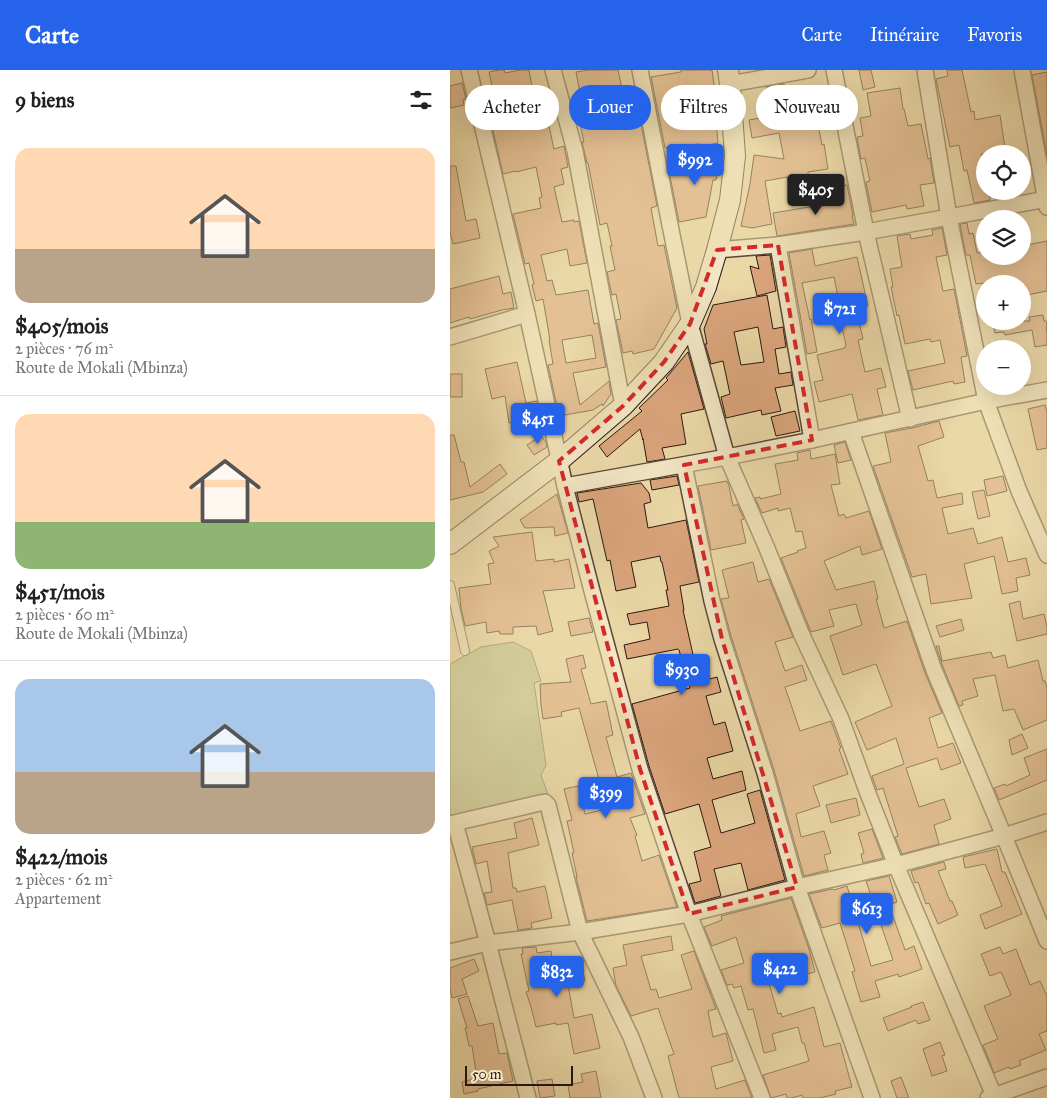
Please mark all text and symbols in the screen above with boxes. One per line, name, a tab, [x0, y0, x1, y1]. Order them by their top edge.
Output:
text: Carte	[25, 20, 79, 50]
text: Carte	[802, 24, 842, 46]
text: Itinéraire	[870, 24, 939, 46]
text: Favoris	[967, 24, 1022, 46]
chip: Acheter	[465, 85, 559, 130]
chip: Louer	[569, 85, 651, 130]
chip: Filtres	[661, 85, 746, 130]
chip: Nouveau	[756, 85, 858, 130]
icon: filters	[407, 86, 435, 114]
text: 9 biens	[15, 87, 74, 113]
pin: $992	[665, 144, 725, 186]
map controls	[976, 145, 1031, 395]
button: locate	[976, 145, 1031, 200]
text: $992	[678, 150, 712, 169]
pin: $405	[786, 174, 846, 216]
text: $405	[798, 180, 834, 199]
icon: home	[180, 181, 270, 271]
button: layers	[976, 210, 1031, 265]
button: +	[976, 275, 1031, 330]
pin: $721	[810, 292, 870, 335]
text: $721	[824, 299, 856, 318]
text: $405/mois	[15, 313, 108, 339]
text: 2 pièces · 76 m²	[15, 339, 113, 358]
button: −	[976, 340, 1031, 395]
text: Route de Mokali (Mbinza)	[15, 358, 188, 377]
pin: $451	[508, 402, 568, 445]
text: $451	[522, 409, 554, 428]
icon: home	[180, 446, 270, 536]
text: $451/mois	[15, 579, 105, 605]
text: 2 pièces · 60 m²	[15, 605, 114, 624]
text: Route de Mokali (Mbinza)	[15, 624, 188, 643]
pin: $930	[652, 654, 712, 696]
text: $930	[665, 660, 699, 679]
icon: home	[180, 711, 270, 801]
pin: $399	[576, 776, 636, 819]
text: $399	[589, 783, 623, 802]
text: $422/mois	[15, 844, 107, 870]
text: 2 pièces · 62 m²	[15, 870, 113, 889]
text: Appartement	[15, 889, 101, 908]
pin: $613	[837, 892, 897, 935]
text: $613	[852, 899, 882, 918]
pin: $422	[750, 952, 810, 995]
pin: $832	[527, 956, 587, 998]
text: $422	[763, 959, 797, 978]
text: $832	[541, 962, 573, 981]
scale bar	[465, 1063, 572, 1086]
text: 50 m	[472, 1066, 501, 1083]

